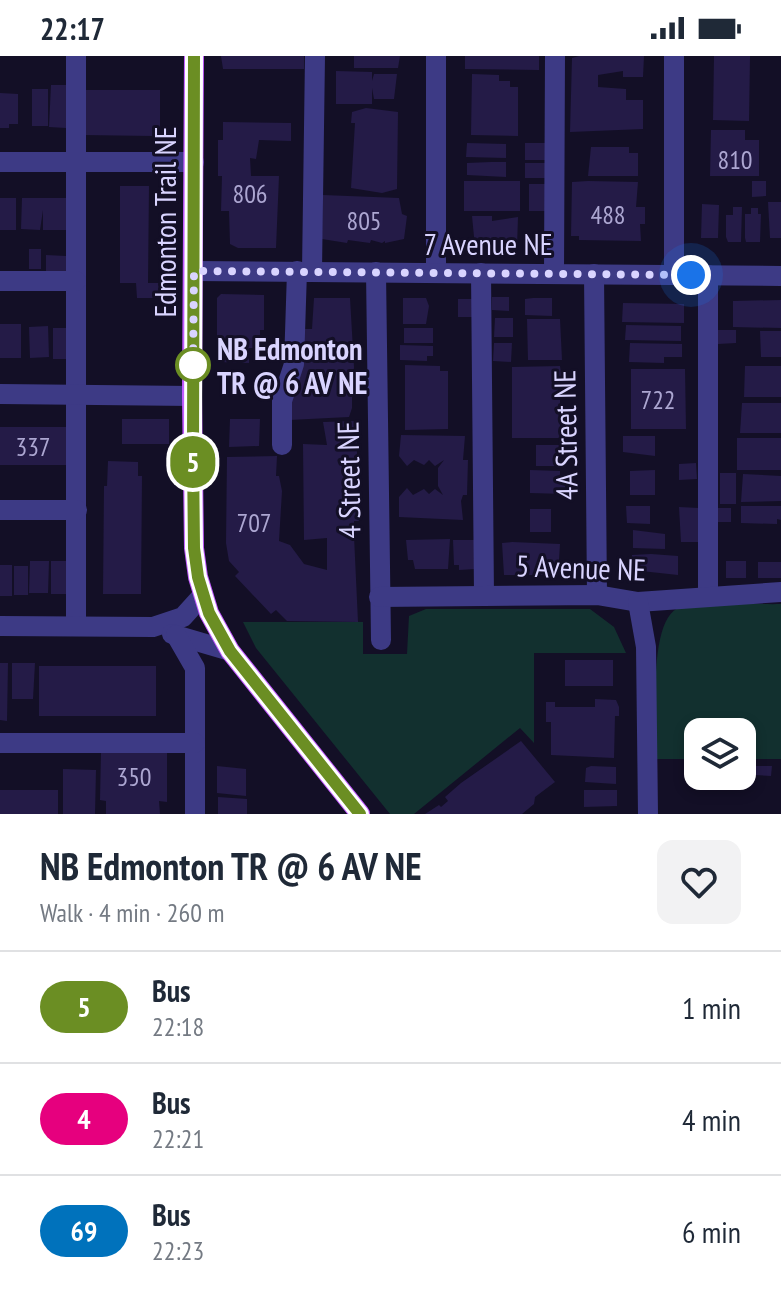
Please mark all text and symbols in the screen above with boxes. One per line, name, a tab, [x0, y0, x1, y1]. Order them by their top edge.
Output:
text: 22:17	[40, 9, 105, 48]
street label: Edmonton Trail NE	[145, 126, 184, 318]
house number: 810	[717, 143, 753, 176]
house number: 806	[232, 177, 268, 210]
house number: 488	[590, 198, 626, 231]
house number: 805	[346, 204, 382, 237]
street label: 7 Avenue NE	[424, 224, 553, 263]
your location	[671, 255, 711, 295]
place label: NB Edmonton TR @ 6 AV NE	[217, 329, 367, 402]
marker: NB Edmonton TR @ 6 AV NE	[176, 348, 210, 382]
street label: 4A Street NE	[544, 369, 586, 501]
house number: 722	[640, 383, 676, 416]
street label: 4 Street NE	[327, 421, 369, 539]
house number: 337	[15, 430, 51, 463]
line badge: 5	[167, 436, 219, 488]
text: 5	[186, 443, 200, 480]
house number: 707	[236, 506, 272, 539]
street label: 5 Avenue NE	[515, 545, 647, 589]
map controls	[684, 718, 756, 790]
button: layers	[684, 718, 756, 790]
house number: 350	[116, 760, 152, 793]
button: heart	[657, 840, 741, 924]
text: NB Edmonton TR @ 6 AV NE	[40, 841, 421, 890]
text: Walk · 4 min · 260 m	[40, 896, 224, 929]
text: Bus	[152, 971, 191, 1010]
text: 5	[77, 988, 91, 1025]
text: 1 min	[682, 988, 741, 1027]
text: 22:18	[152, 1010, 204, 1043]
text: Bus	[152, 1083, 191, 1122]
text: 4	[77, 1100, 91, 1137]
text: 4 min	[682, 1100, 741, 1139]
text: 22:21	[152, 1122, 204, 1155]
text: Bus	[152, 1195, 191, 1234]
text: 69	[71, 1212, 97, 1249]
text: 6 min	[682, 1212, 741, 1251]
text: 22:23	[152, 1234, 204, 1267]

